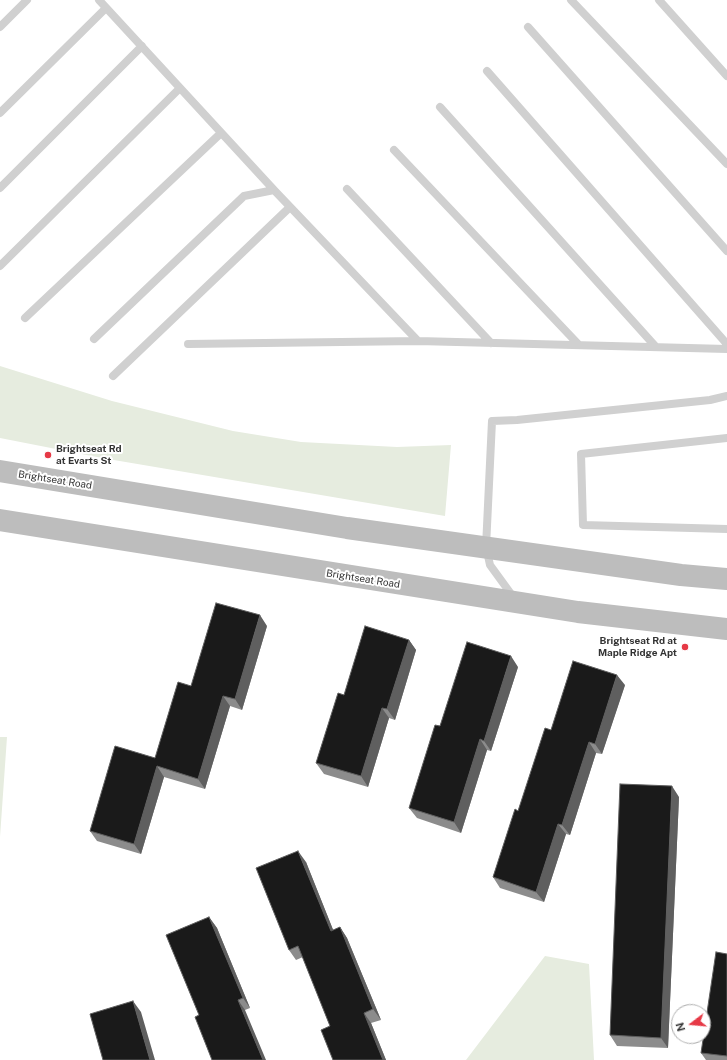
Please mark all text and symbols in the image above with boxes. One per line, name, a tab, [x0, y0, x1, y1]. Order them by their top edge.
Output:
place label: Brightseat Rd at Evarts St	[56, 443, 122, 466]
marker: Brightseat Rd at Evarts St	[43, 450, 53, 460]
street label: Brightseat Road	[17, 468, 93, 492]
street label: Brightseat Road	[325, 567, 401, 591]
place label: Brightseat Rd at Maple Ridge Apt	[598, 635, 677, 658]
marker: Brightseat Rd at Maple Ridge Apt	[680, 642, 690, 652]
north arrow	[671, 1004, 711, 1044]
text: N	[673, 1021, 687, 1033]

